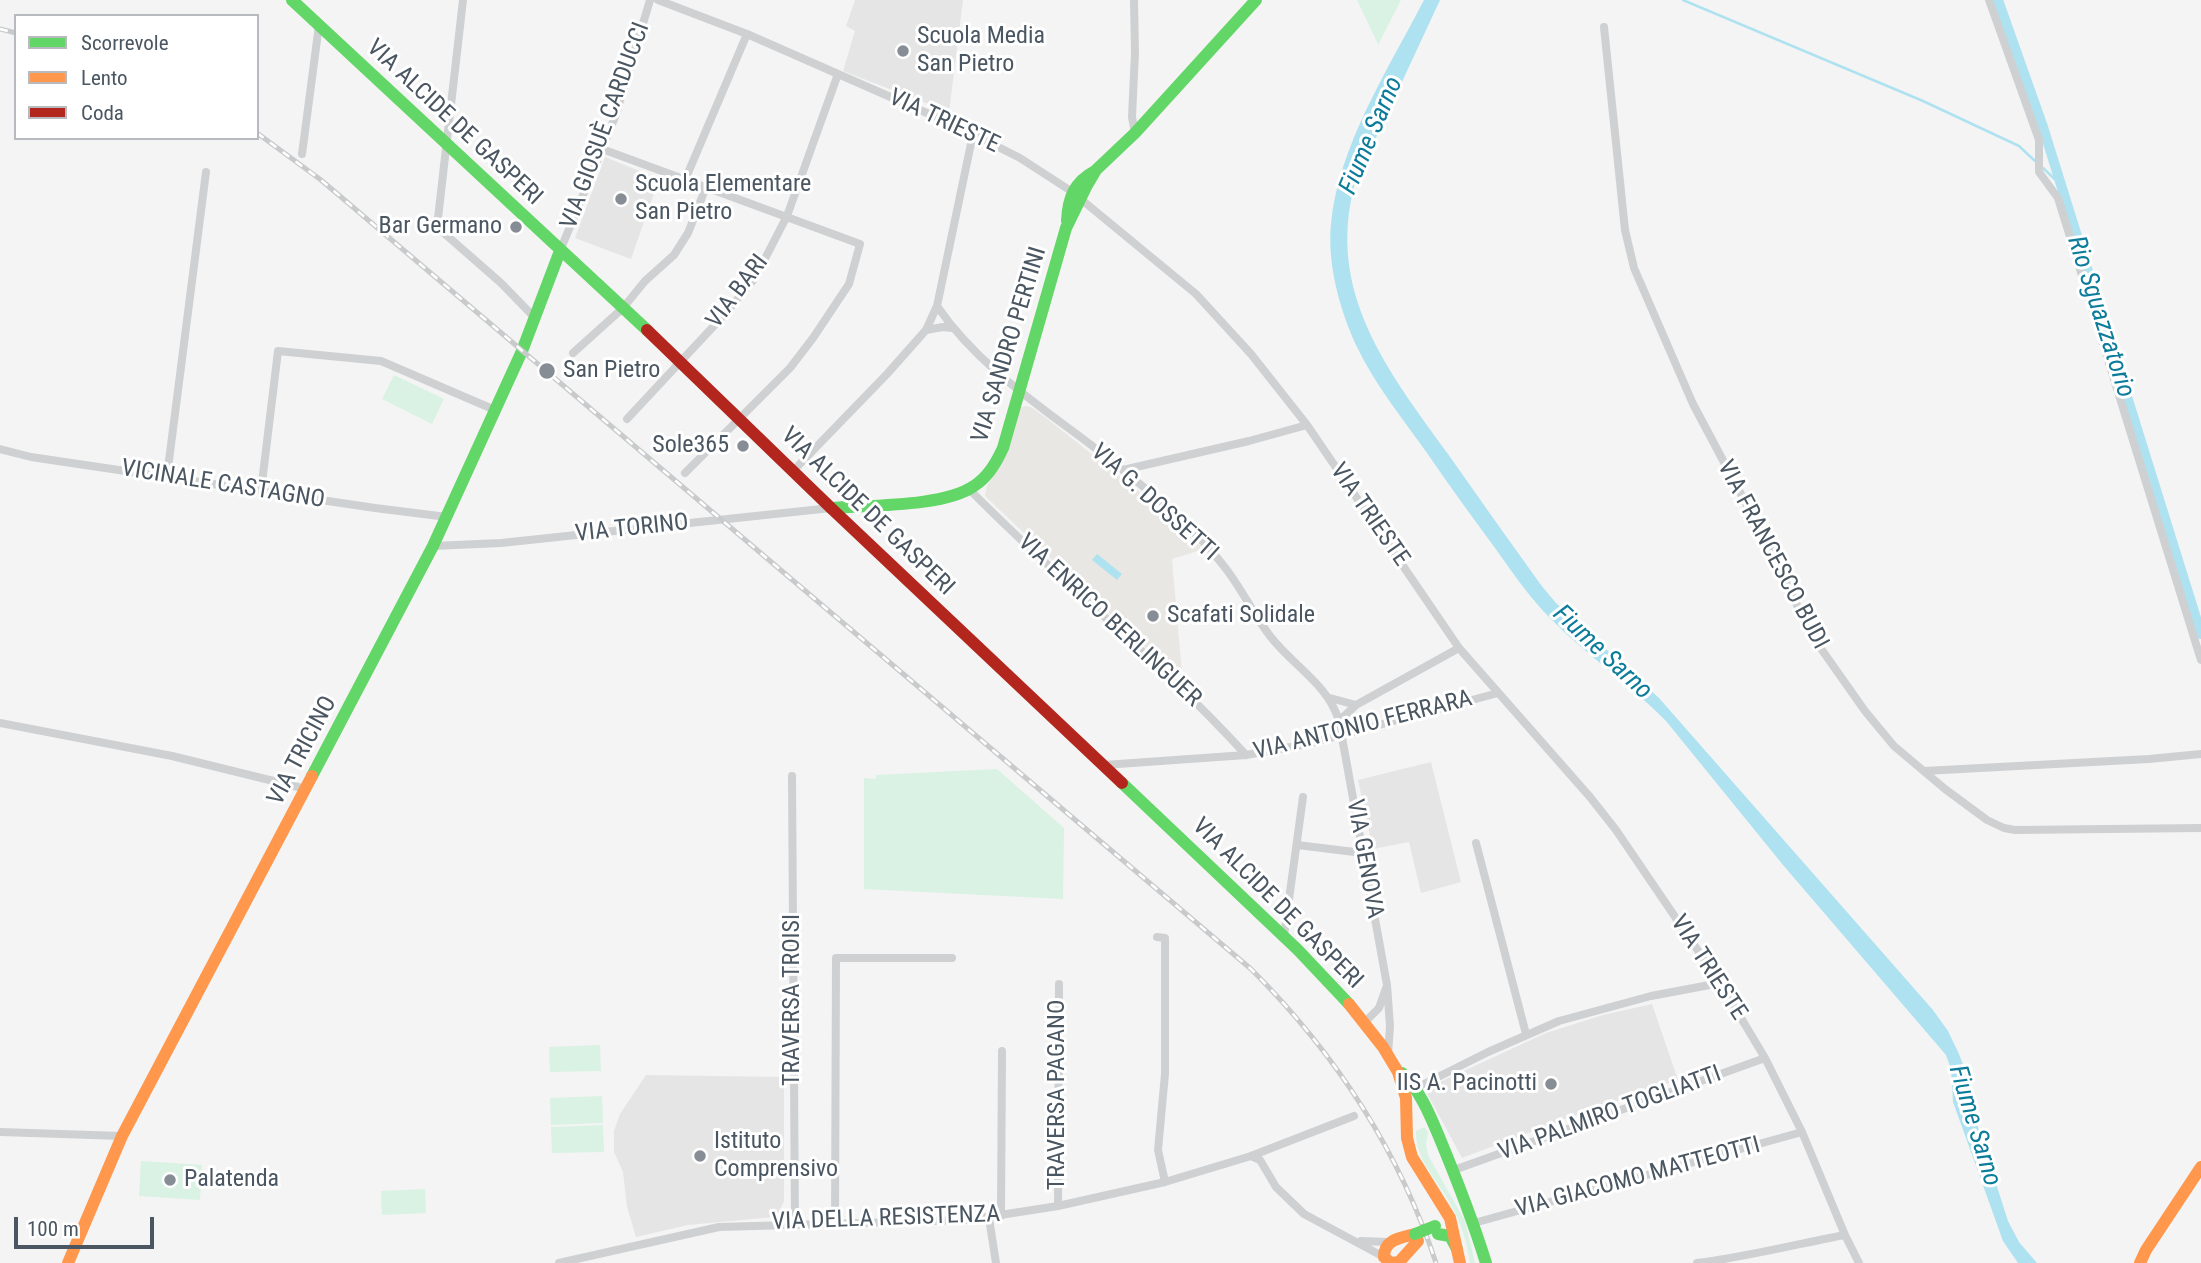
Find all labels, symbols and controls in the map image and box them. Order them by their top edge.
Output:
legend [14,14,259,140]
street label: VIA GIOSUÈ CARDUCCI [555,19,657,233]
place label: Scuola Media San Pietro [917,23,1045,79]
text: Scorrevole [81,31,168,55]
street label: VIA ALCIDE DE GASPERI [360,34,548,212]
marker: Scuola Media San Pietro [895,43,911,59]
text: Lento [81,66,128,90]
water label: Fiume Sarno [1333,73,1411,199]
street label: VIA TRIESTE [884,84,1004,160]
text: Coda [81,101,124,125]
place label: Scuola Elementare San Pietro [635,171,811,227]
marker: Scuola Elementare San Pietro [613,191,629,207]
place label: Bar Germano [379,213,502,241]
marker: Bar Germano [508,219,524,235]
water label: Rio Sguazzatorio [2059,232,2141,402]
street label: VIA SANDRO PERTINI [967,244,1053,446]
street label: VIA BARI [701,250,775,334]
place label: San Pietro [563,357,660,385]
marker: San Pietro [537,361,557,381]
street label: VIA ALCIDE DE GASPERI [774,422,960,602]
place label: Sole365 [652,432,729,460]
marker: Sole365 [735,438,751,454]
street label: VIA G. DOSSETTI [1084,438,1224,568]
street label: VICINALE CASTAGNO [119,455,327,515]
street label: VIA FRANCESCO BUDI [1710,456,1834,654]
street label: VIA TRIESTE [1323,458,1415,572]
street label: VIA TORINO [574,509,690,549]
street label: VIA ENRICO BERLINGUER [1011,528,1207,714]
water label: Fiume Sarno [1546,599,1658,707]
place label: Scafati Solidale [1167,602,1315,630]
marker: Scafati Solidale [1145,608,1161,624]
street label: VIA ANTONIO FERRARA [1251,685,1475,767]
street label: VIA TRICINO [262,692,344,810]
street label: VIA GENOVA [1339,797,1389,921]
street label: VIA ALCIDE DE GASPERI [1186,813,1368,995]
street label: VIA TRIESTE [1664,910,1752,1026]
street label: TRAVERSA TROISI [779,914,807,1086]
street label: TRAVERSA PAGANO [1044,1000,1072,1190]
street label: VIA PALMIRO TOGLIATTI [1495,1060,1725,1168]
water label: Fiume Sarno [1941,1062,2007,1190]
place label: IIS A. Pacinotti [1397,1070,1537,1098]
marker: IIS A. Pacinotti [1543,1076,1559,1092]
place label: Istituto Comprensivo [714,1128,838,1184]
street label: VIA GIACOMO MATTEOTTI [1512,1131,1764,1225]
marker: Istituto Comprensivo [692,1148,708,1164]
place label: Palatenda [184,1166,279,1194]
marker: Palatenda [162,1172,178,1188]
street label: VIA DELLA RESISTENZA [771,1201,1001,1237]
scale bar [18,1204,158,1248]
text: 100 m [27,1217,79,1241]

